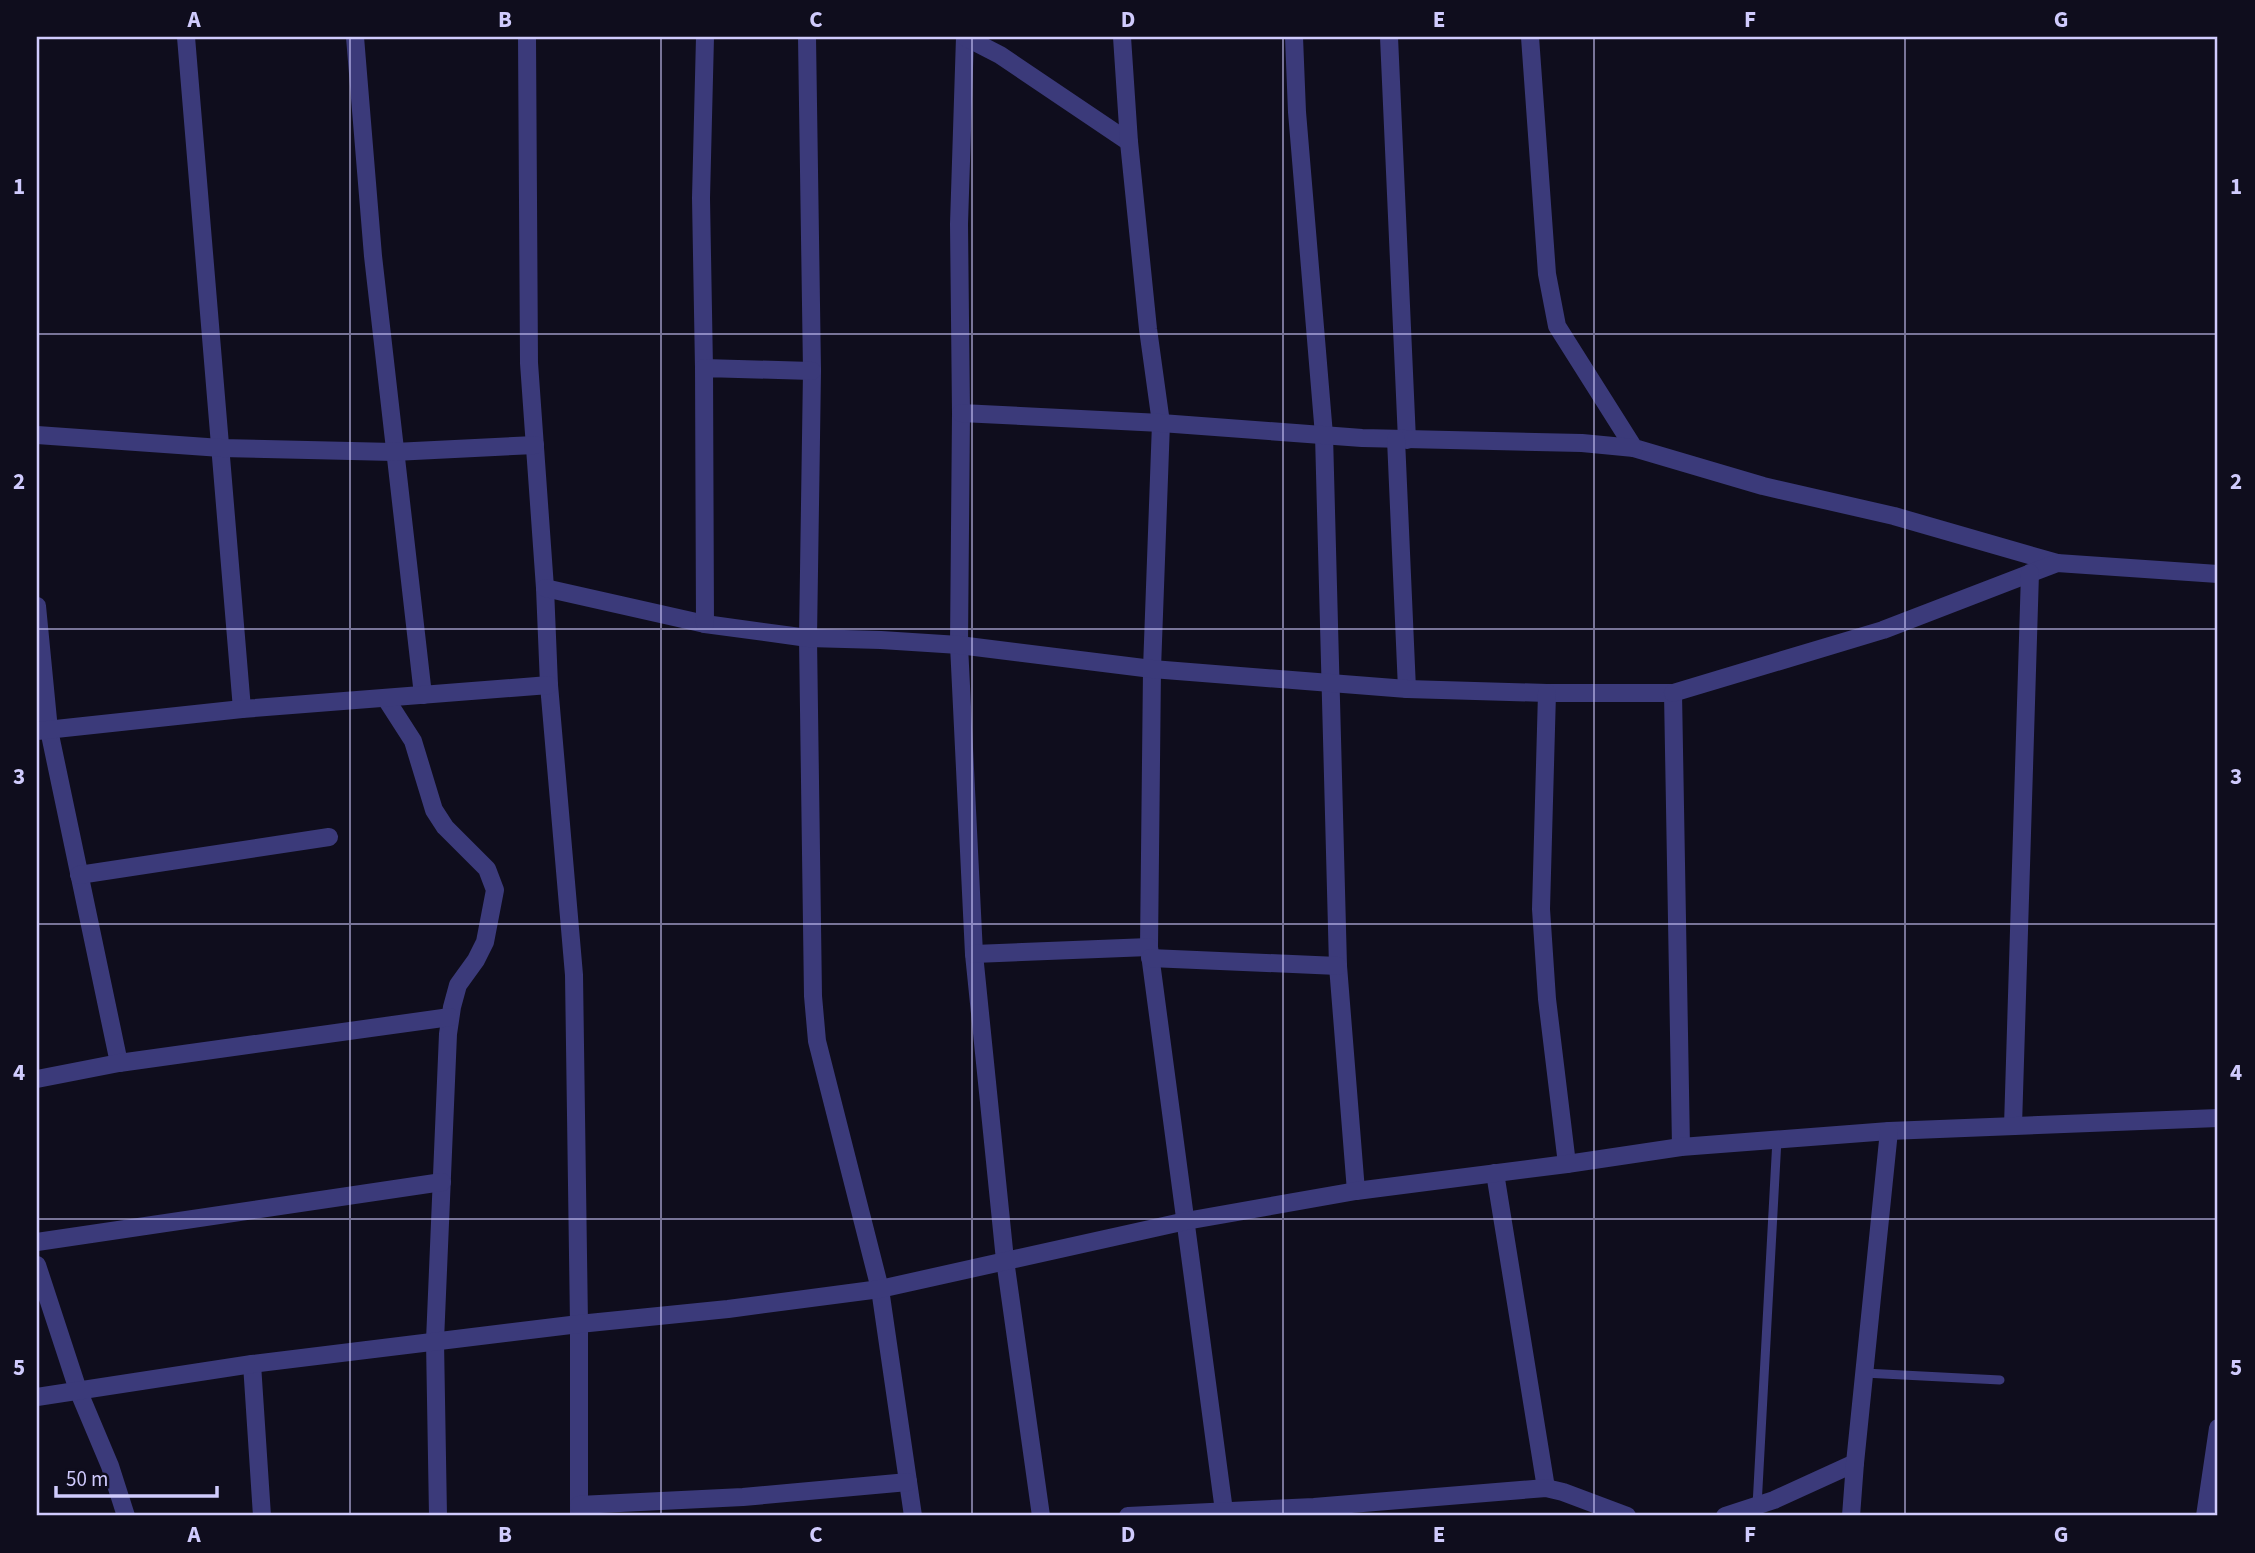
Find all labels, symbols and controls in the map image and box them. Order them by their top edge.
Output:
text: A [186,3,201,36]
text: B [498,3,512,36]
text: C [809,3,823,36]
text: D [1121,3,1135,36]
text: E [1433,3,1445,36]
text: F [1744,3,1756,36]
text: G [2054,3,2068,36]
text: 1 [13,170,25,203]
text: 1 [2230,170,2242,203]
text: 2 [13,465,25,498]
text: 2 [2230,465,2242,498]
text: 3 [13,760,25,793]
text: 3 [2230,760,2242,793]
text: 4 [13,1056,25,1089]
text: 4 [2230,1056,2242,1089]
text: 5 [13,1351,25,1384]
text: 5 [2230,1351,2242,1384]
scale bar [56,1455,217,1499]
text: 50 m [66,1464,108,1494]
text: A [186,1518,201,1551]
text: B [498,1518,512,1551]
text: C [809,1518,823,1551]
text: D [1121,1518,1135,1551]
text: E [1433,1518,1445,1551]
text: F [1744,1518,1756,1551]
text: G [2054,1518,2068,1551]

